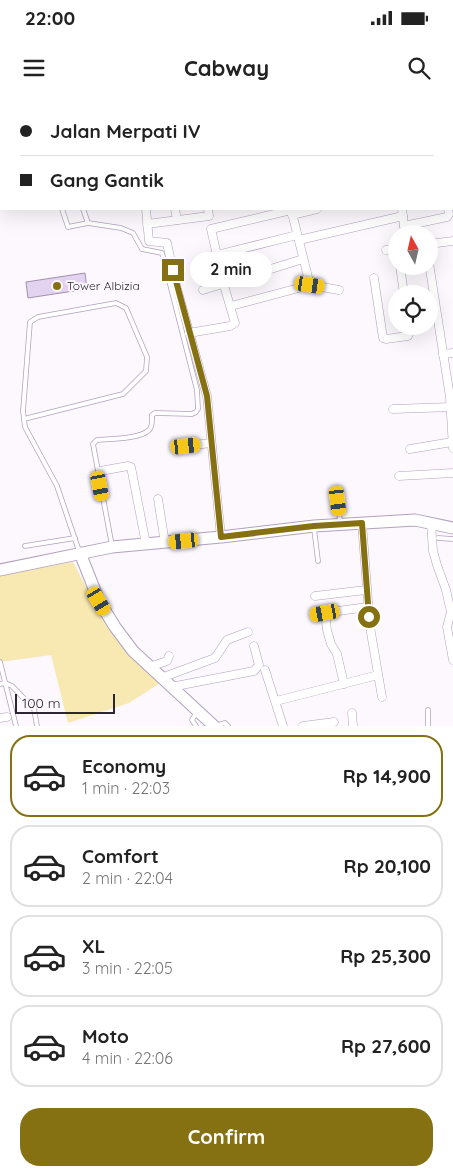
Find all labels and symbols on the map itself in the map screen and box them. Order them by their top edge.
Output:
north arrow [388,225,438,275]
callout: 2 min [190,252,273,288]
route end [162,259,184,281]
car [294,275,325,295]
place label: Tower Albizia [67,278,140,293]
marker: Tower Albizia [51,280,63,292]
car [170,437,201,455]
car [89,470,110,502]
car [328,485,347,517]
car [168,532,199,550]
car [84,584,113,618]
car [308,603,341,623]
route start [358,606,380,628]
scale bar [15,691,115,714]

